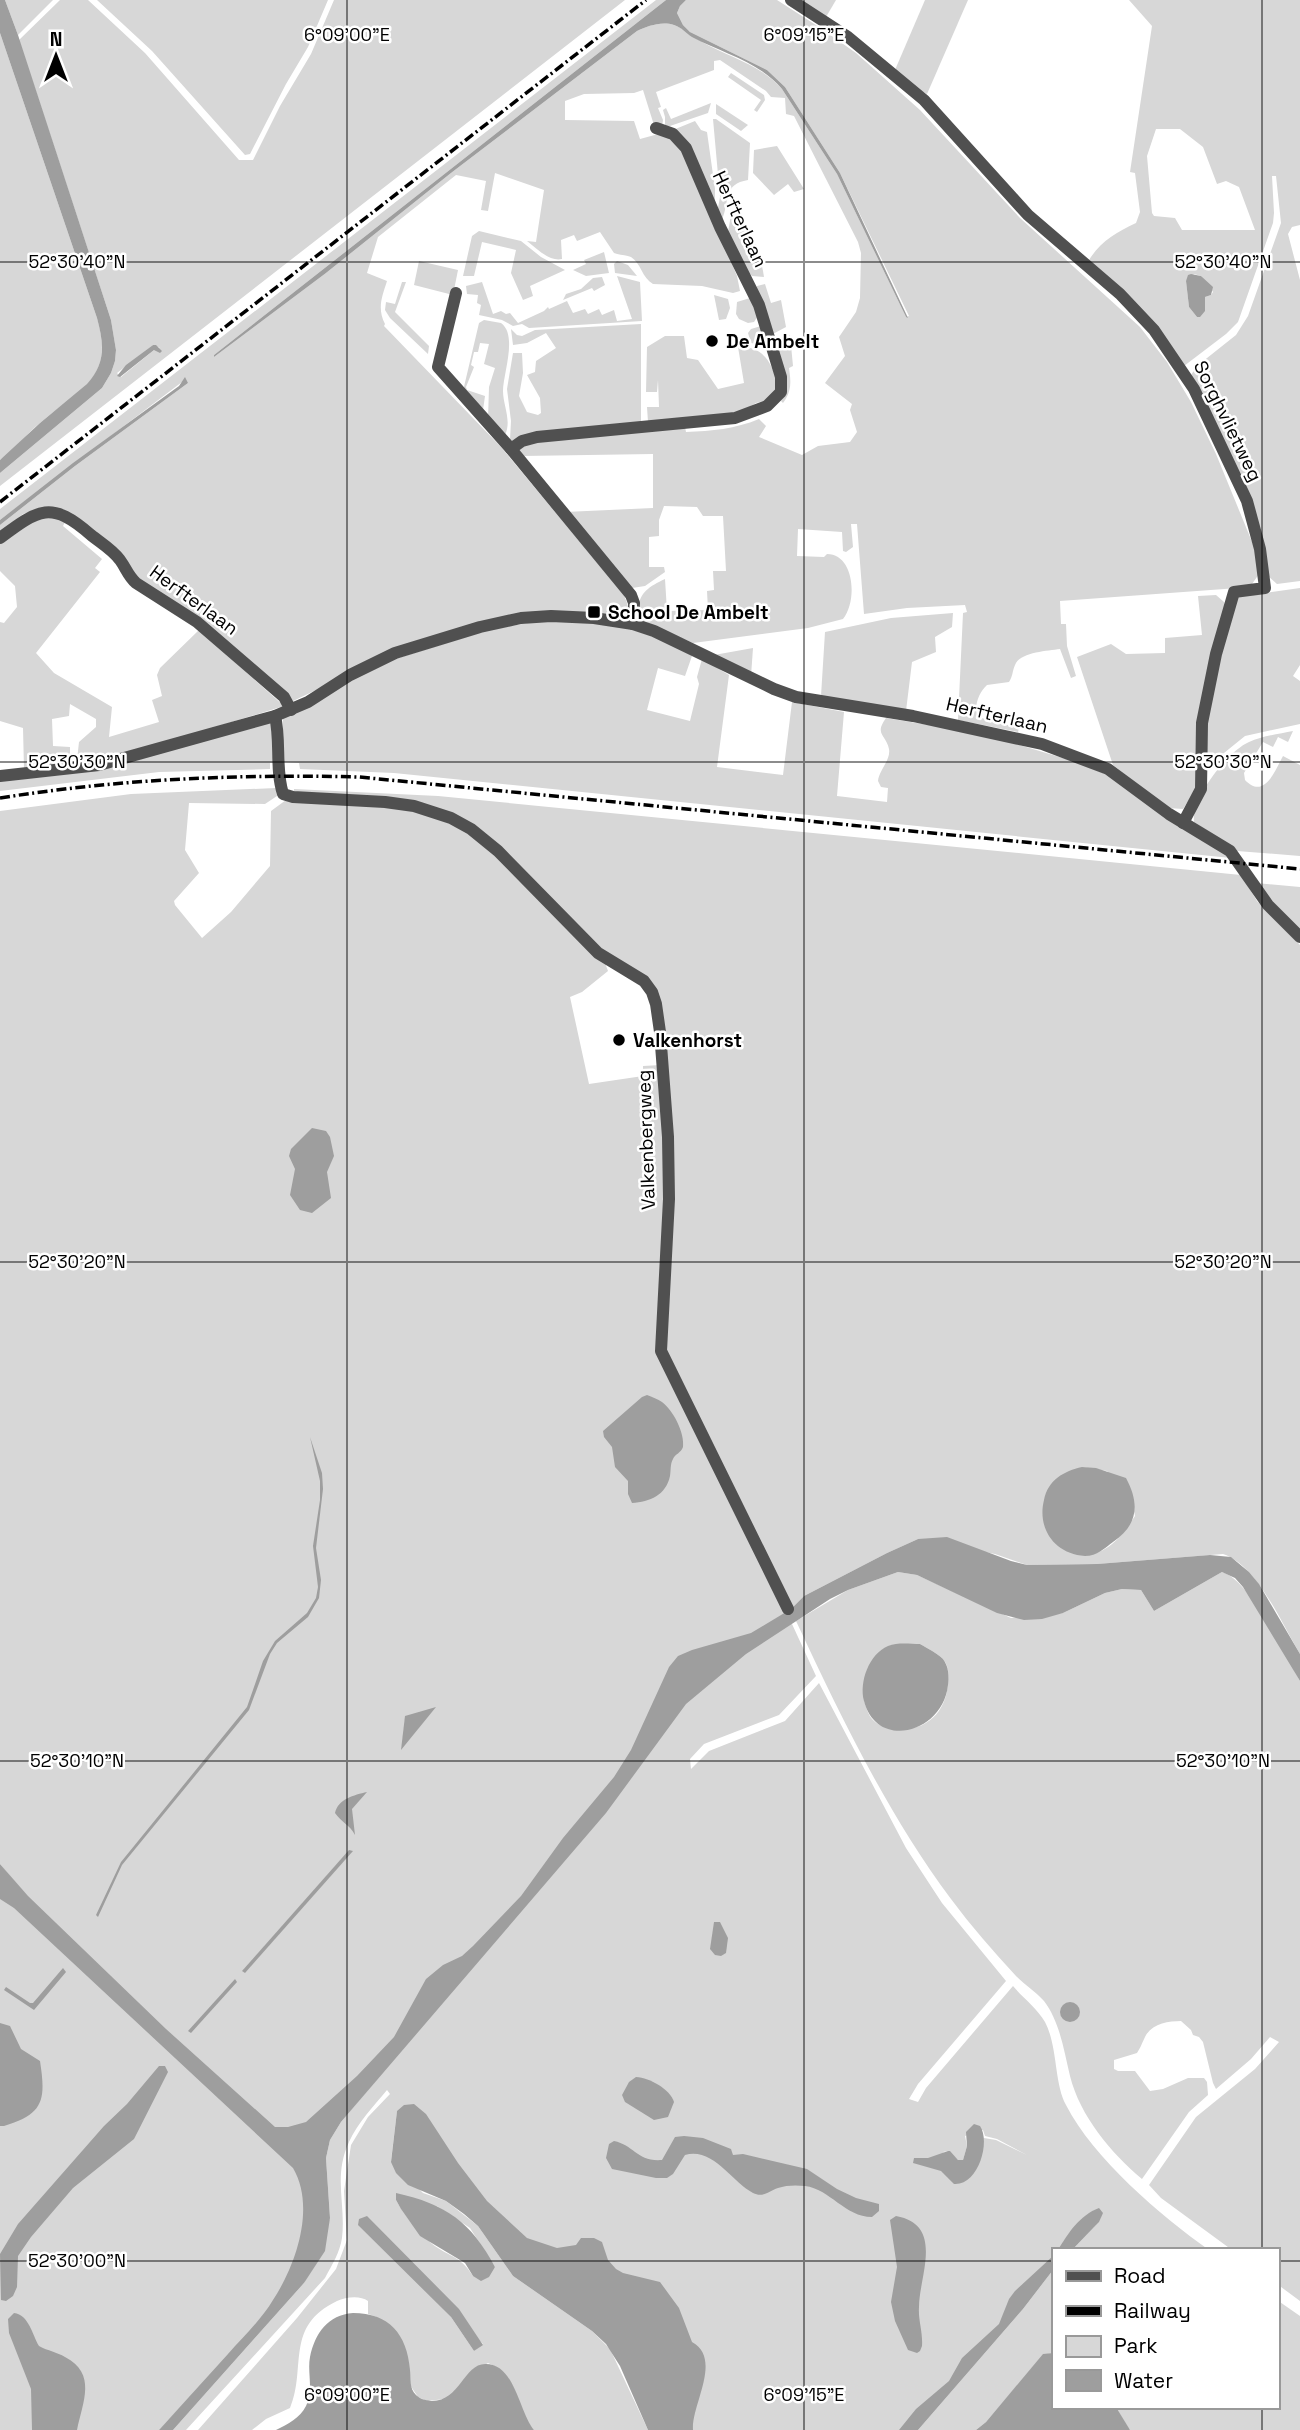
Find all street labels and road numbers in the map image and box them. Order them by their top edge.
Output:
street label: Herfterlaan [707,167,773,271]
street label: Sorghvlietweg [1188,356,1268,486]
street label: Herfterlaan [145,559,243,641]
street label: Herfterlaan [944,691,1050,739]
street label: Valkenbergweg [631,1069,661,1211]

